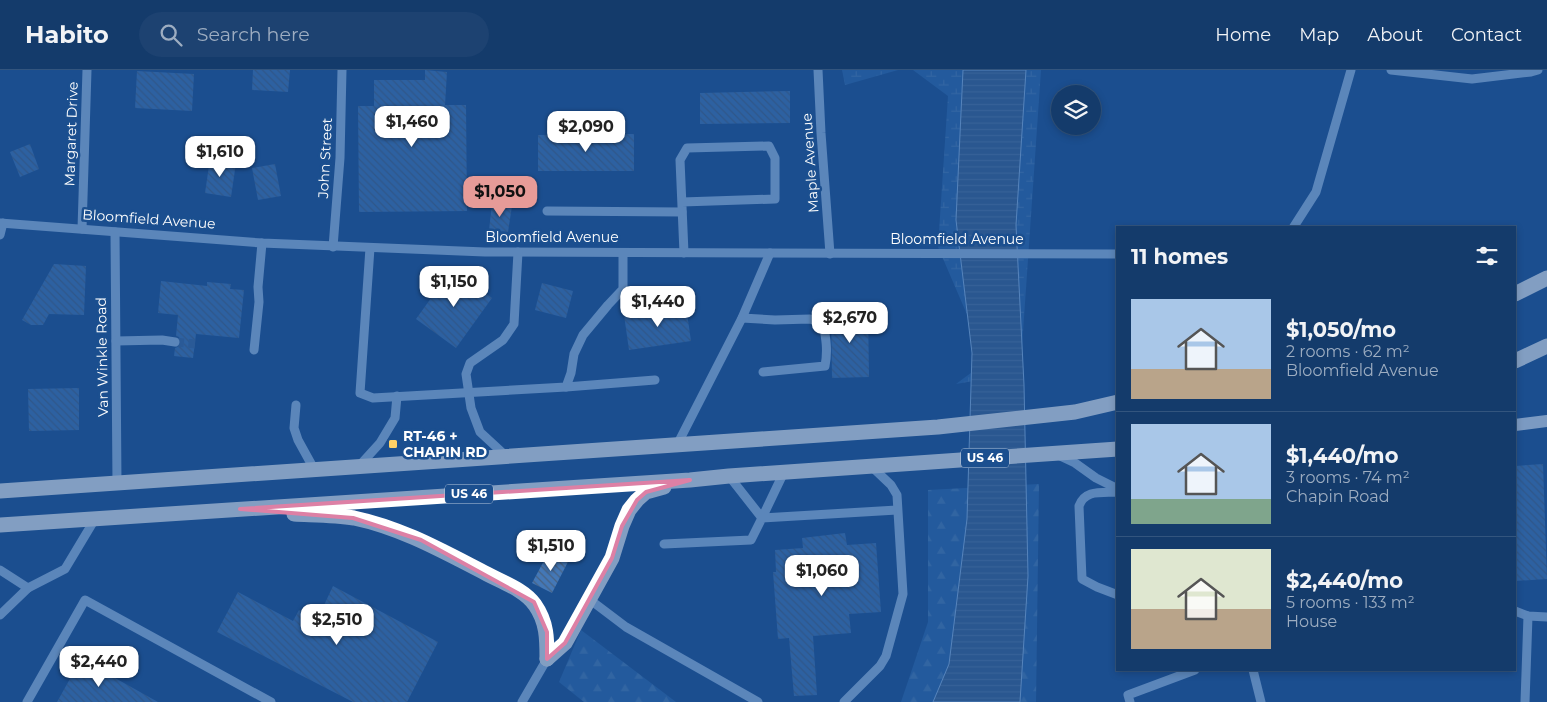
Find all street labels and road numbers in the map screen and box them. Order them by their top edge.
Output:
street label: Margaret Drive [60,81,82,187]
street label: Maple Avenue [798,113,822,213]
street label: John Street [314,117,336,200]
street label: Bloomfield Avenue [82,205,216,233]
street label: Bloomfield Avenue [485,228,619,246]
street label: Bloomfield Avenue [890,230,1024,248]
street label: Van Winkle Road [92,297,112,417]
road number: US 46 [961,448,1009,468]
road number: US 46 [445,484,493,504]

